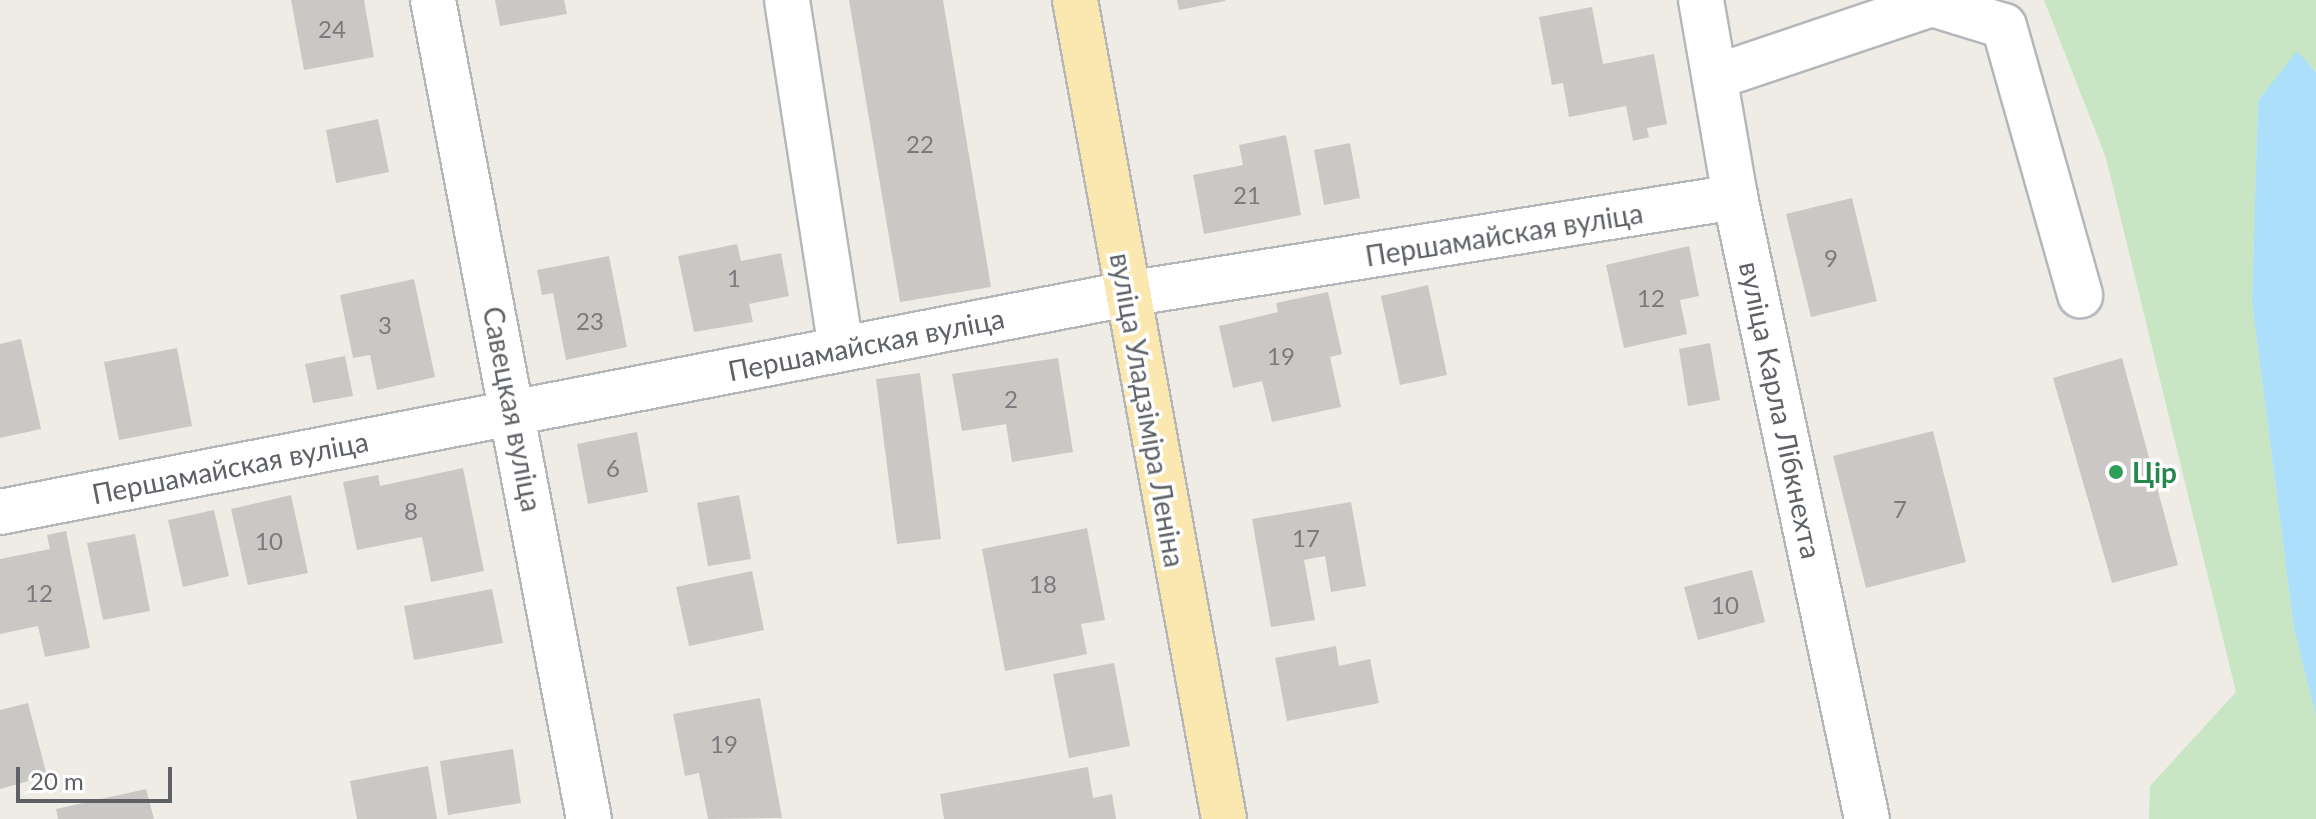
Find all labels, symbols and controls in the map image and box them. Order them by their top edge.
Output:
house number: 24 [318,15,346,43]
house number: 22 [906,130,934,158]
house number: 21 [1233,181,1261,209]
street label: Першамайская вуліца [1363,195,1645,273]
house number: 9 [1824,244,1838,272]
street label: вуліца Уладзіміра Леніна [1104,250,1192,570]
street label: вуліца Карла Лібкнехта [1733,258,1829,562]
house number: 1 [727,264,741,292]
house number: 12 [1637,284,1665,312]
street label: Першамайская вуліца [725,301,1007,387]
street label: Савецкая вуліца [477,304,549,514]
house number: 23 [576,307,604,335]
house number: 3 [378,311,392,339]
house number: 19 [1267,342,1295,370]
house number: 2 [1004,385,1018,413]
street label: Першамайская вуліца [89,424,371,510]
house number: 6 [606,454,620,482]
place label: Цір [2132,455,2177,489]
marker: Цір [2107,463,2125,481]
house number: 7 [1893,495,1907,523]
house number: 8 [404,497,418,525]
house number: 17 [1292,524,1320,552]
house number: 10 [255,527,283,555]
house number: 18 [1029,570,1057,598]
house number: 12 [25,579,53,607]
house number: 10 [1711,591,1739,619]
house number: 19 [710,730,738,758]
scale bar [20,751,176,801]
text: 20 m [30,766,84,795]

